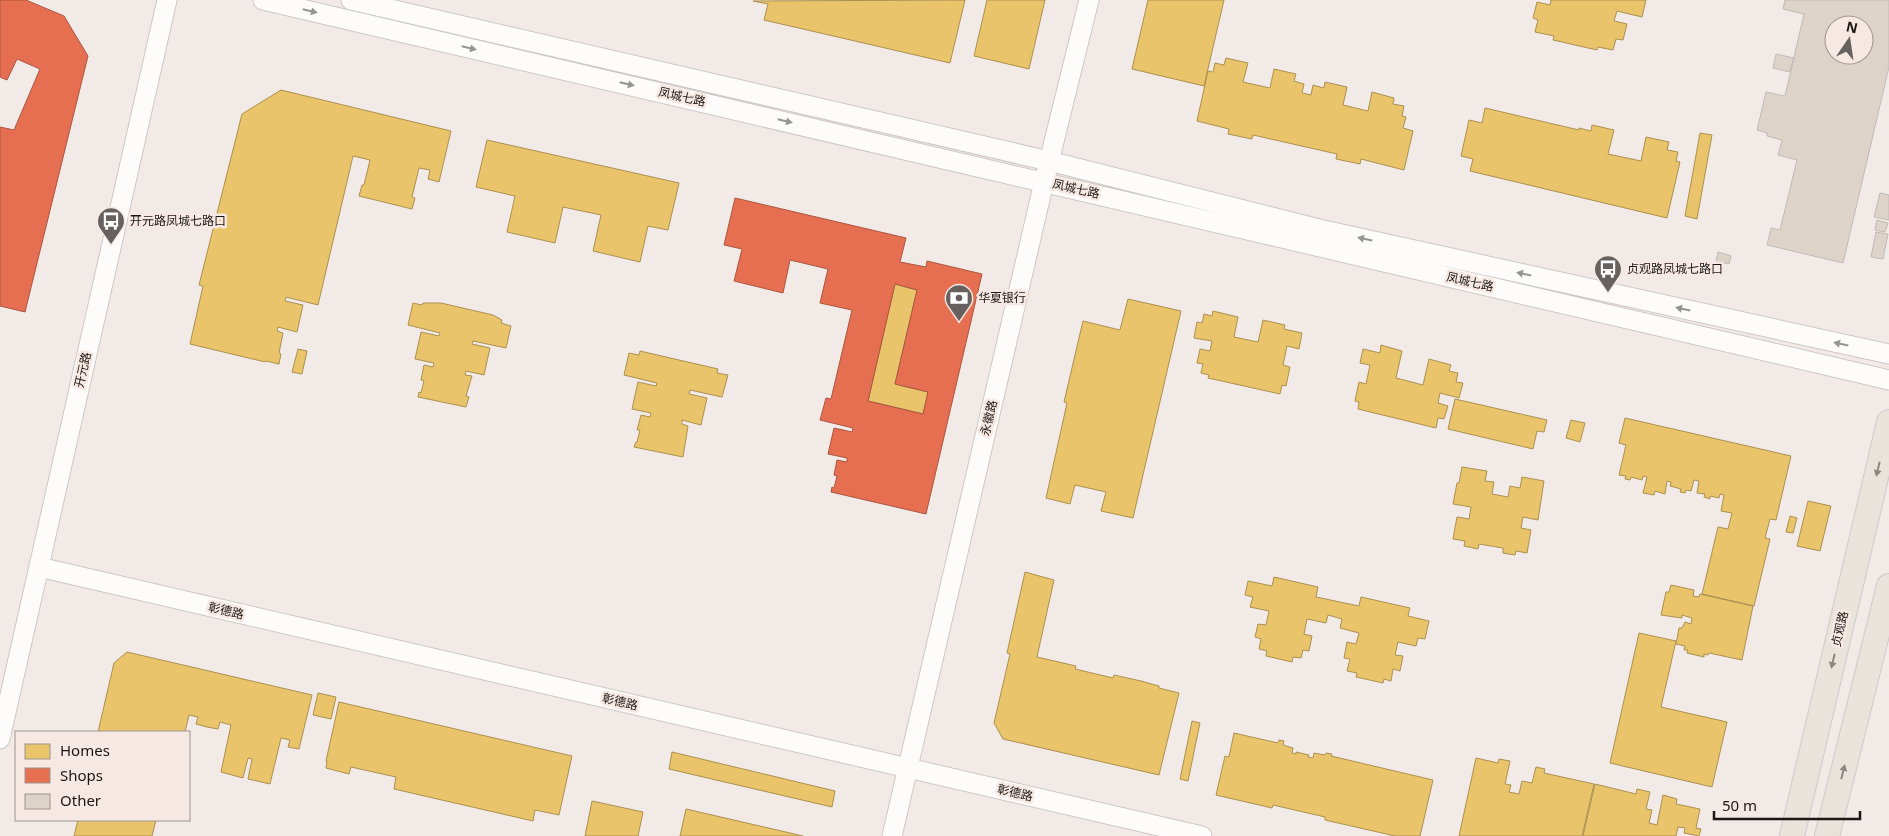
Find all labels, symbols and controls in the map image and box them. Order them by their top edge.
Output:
one-way arrow [303,7,318,15]
north arrow [1824,15,1874,65]
text: N [1844,16,1860,37]
one-way arrow [461,44,476,52]
one-way arrow [619,81,635,89]
street label: 凤城七路 [657,83,707,110]
one-way arrow [778,117,793,125]
street label: 凤城七路 [1051,175,1101,202]
bus stop icon: 开元路凤城七路口 [96,206,126,245]
place label: 开元路凤城七路口 [130,212,226,229]
one-way arrow [1358,235,1373,243]
bus stop icon: 贞观路凤城七路口 [1593,254,1623,293]
place label: 贞观路凤城七路口 [1627,260,1723,277]
street label: 凤城七路 [1445,268,1495,295]
one-way arrow [1516,270,1531,278]
bank icon: 华夏银行 [944,283,974,322]
place label: 华夏银行 [978,289,1026,306]
one-way arrow [1675,305,1690,313]
one-way arrow [1834,340,1849,348]
street label: 开元路 [70,350,95,389]
street label: 永徽路 [976,398,1001,437]
one-way arrow [1874,462,1882,477]
street label: 彰德路 [207,598,246,623]
street label: 贞观路 [1827,609,1852,648]
one-way arrow [1829,654,1837,669]
street label: 彰德路 [601,689,640,714]
legend [15,731,190,821]
text: Homes [60,740,110,760]
one-way arrow [1839,764,1847,779]
text: Shops [60,765,103,785]
street label: 彰德路 [996,780,1035,805]
scale bar [1714,788,1860,820]
text: Other [60,790,101,810]
text: 50 m [1722,795,1757,815]

